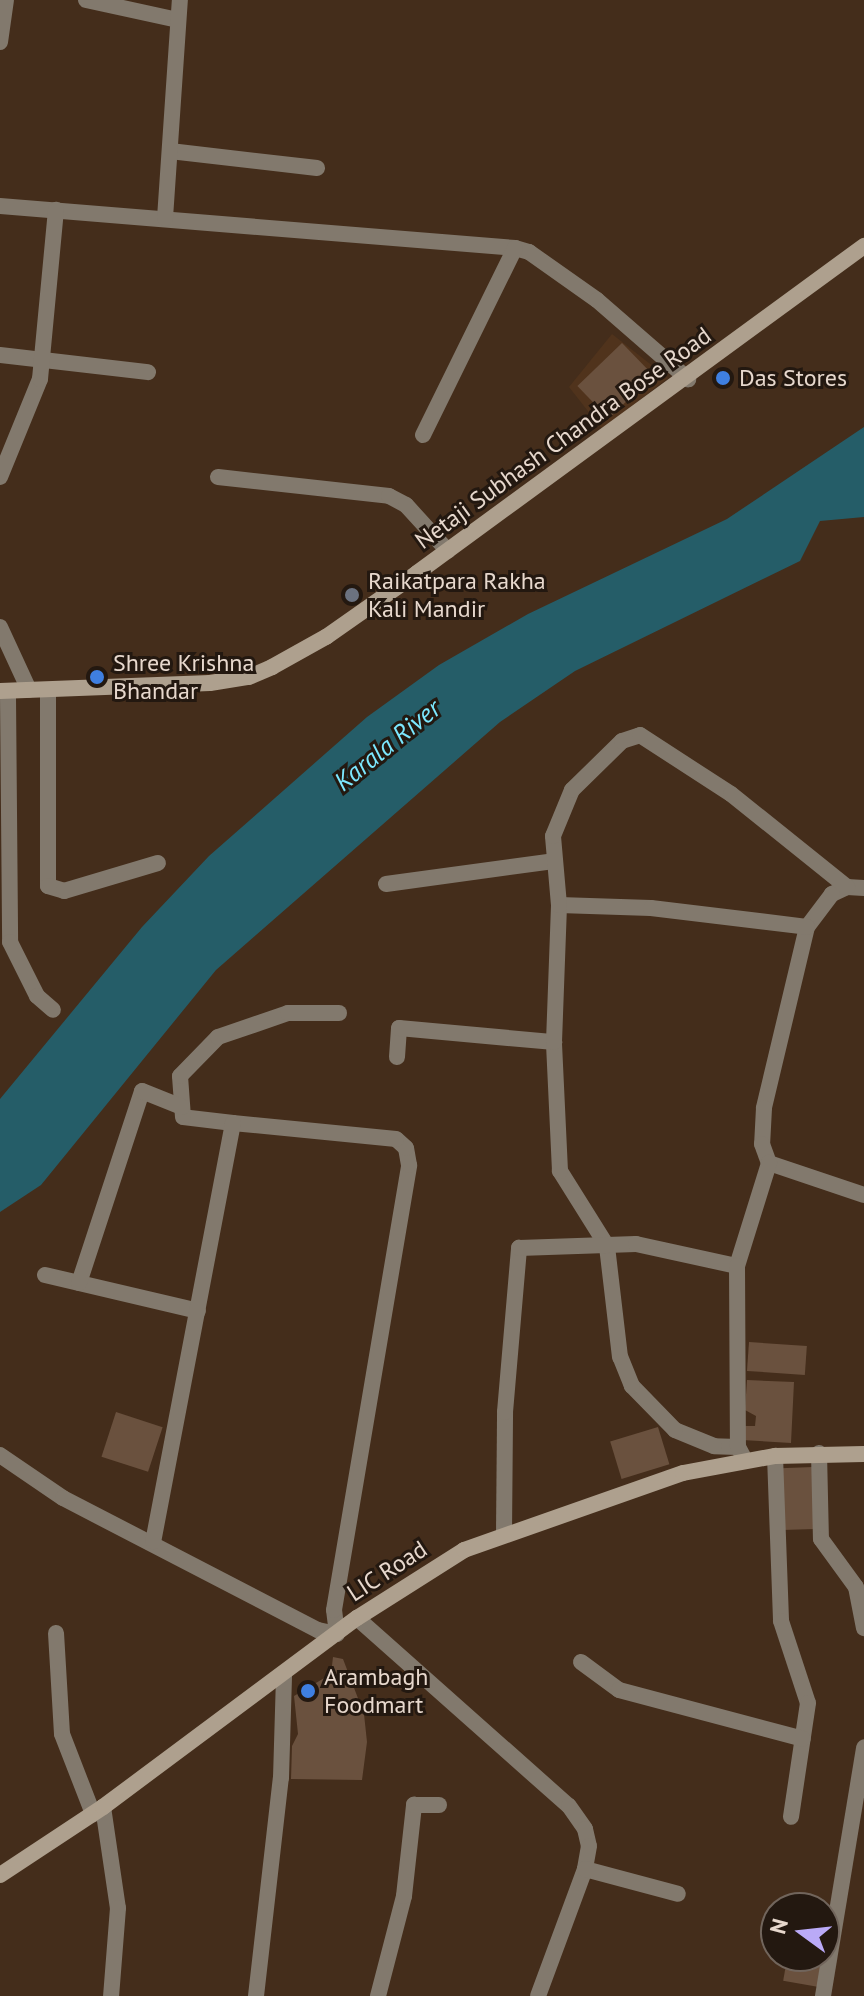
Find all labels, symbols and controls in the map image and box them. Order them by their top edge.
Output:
street label: Netaji Subhash Chandra Bose Road [409,321,717,555]
place label: Das Stores [739,364,847,392]
marker: Das Stores [714,369,732,387]
place label: Raikatpara Rakha Kali Mandir [368,567,546,623]
marker: Raikatpara Rakha Kali Mandir [343,586,361,604]
place label: Shree Krishna Bhandar [113,649,254,705]
marker: Shree Krishna Bhandar [88,668,106,686]
water label: Karala River [328,693,446,797]
street label: LIC Road [341,1534,433,1608]
place label: Arambagh Foodmart [324,1663,428,1719]
marker: Arambagh Foodmart [299,1682,317,1700]
north arrow [760,1892,840,1972]
text: N [763,1916,794,1937]

